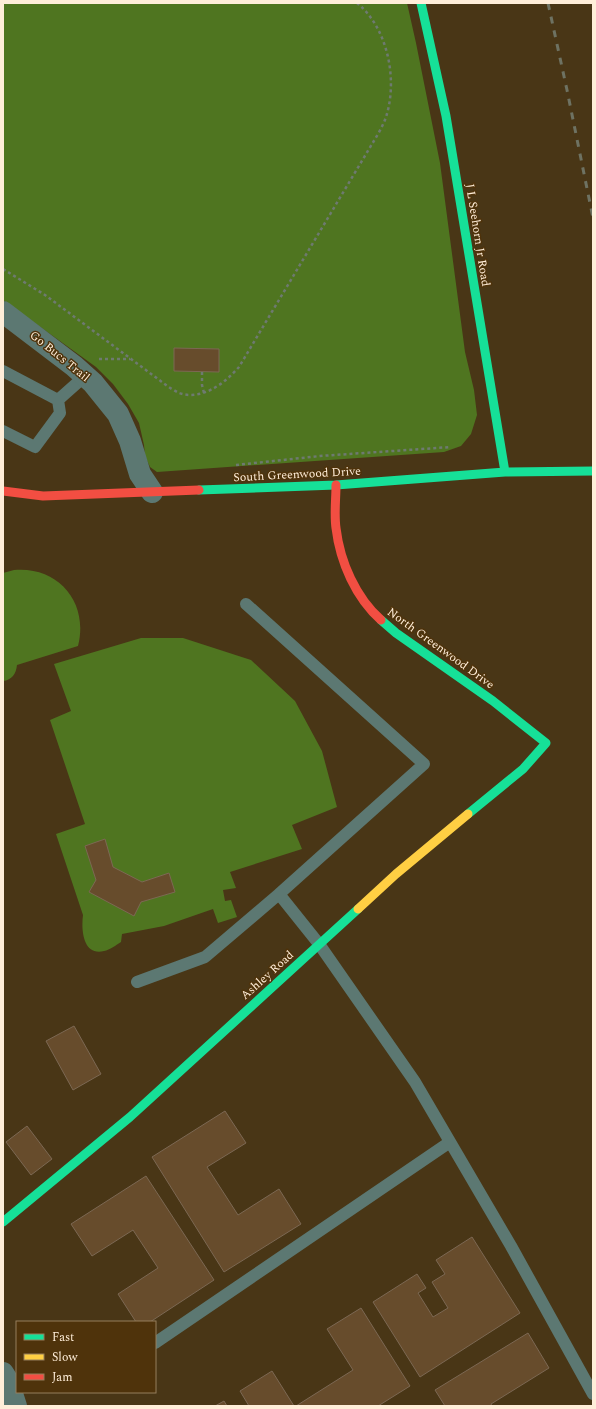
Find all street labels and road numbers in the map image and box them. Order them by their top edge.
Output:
street label: J L Seehorn Jr Road [460,182,495,288]
street label: Go Bucs Trail [25,326,94,387]
street label: South Greenwood Drive [233,462,361,487]
street label: North Greenwood Drive [383,603,499,694]
street label: Ashley Road [236,946,298,1005]

